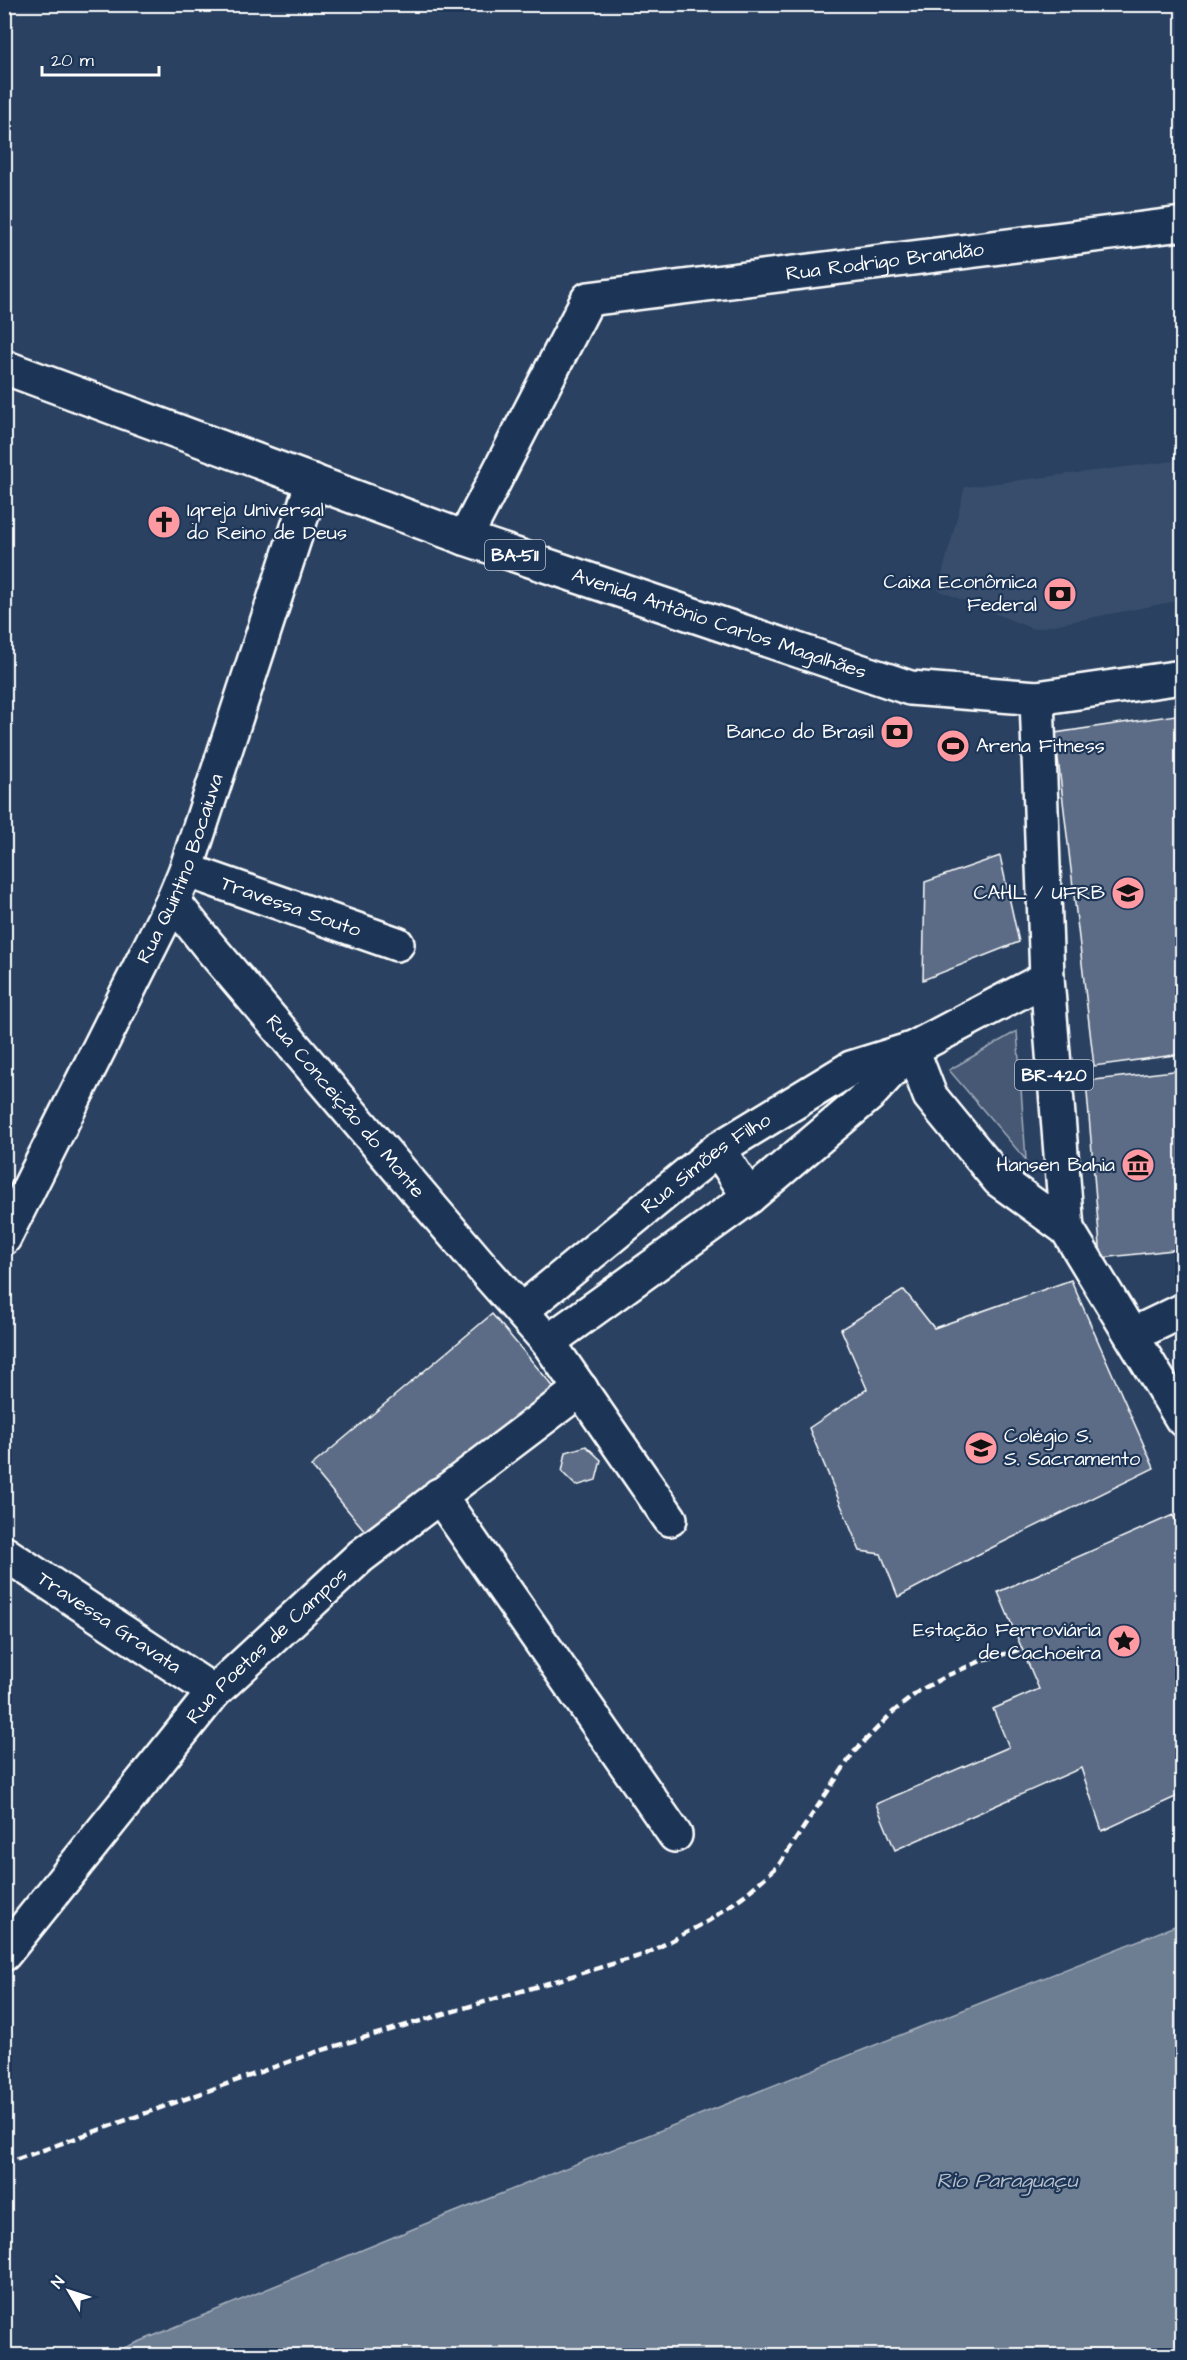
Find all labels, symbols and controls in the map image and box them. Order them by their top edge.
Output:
scale bar [42,39,159,77]
text: 20 m [51,48,94,73]
street label: Rua Rodrigo Brandão [784,235,985,288]
place label: Igreja Universal do Reino de Deus [187,496,347,547]
church icon: Igreja Universal do Reino de Deus [146,504,182,540]
road number: BA-511 [485,540,545,570]
street label: Avenida Antônio Carlos Magalhães [568,561,870,686]
place label: Caixa Econômica Federal [884,568,1037,619]
bank icon: Caixa Econômica Federal [1042,576,1078,612]
bank icon: Banco do Brasil [879,714,915,750]
place label: Banco do Brasil [727,718,874,746]
sports icon: Arena Fitness [935,728,971,764]
place label: Arena Fitness [976,732,1105,760]
street label: Rua Quintino Bocaiuva [130,770,231,968]
street label: Travessa Souto [217,869,365,944]
school or university icon: CAHL / UFRB [1110,875,1146,911]
place label: CAHL / UFRB [973,879,1105,907]
street label: Rua Conceição do Monte [259,1009,431,1204]
road number: BR-420 [1015,1060,1093,1090]
street label: Rua Simões Filho [635,1106,776,1221]
museum icon: Hansen Bahia [1120,1147,1156,1183]
place label: Hansen Bahia [996,1151,1115,1179]
place label: Colégio S. S. Sacramento [1004,1422,1140,1473]
school or university icon: Colégio S. S. Sacramento [963,1430,999,1466]
street label: Rua Poetas de Campos [180,1561,354,1730]
street label: Travessa Gravata [32,1565,186,1680]
place label: Estação Ferroviária de Cachoeira [913,1616,1101,1667]
place icon: Estação Ferroviária de Cachoeira [1106,1623,1142,1659]
water label: Rio Paraguaçu [937,2166,1079,2196]
north arrow [39,2261,99,2321]
text: N [46,2271,70,2293]

